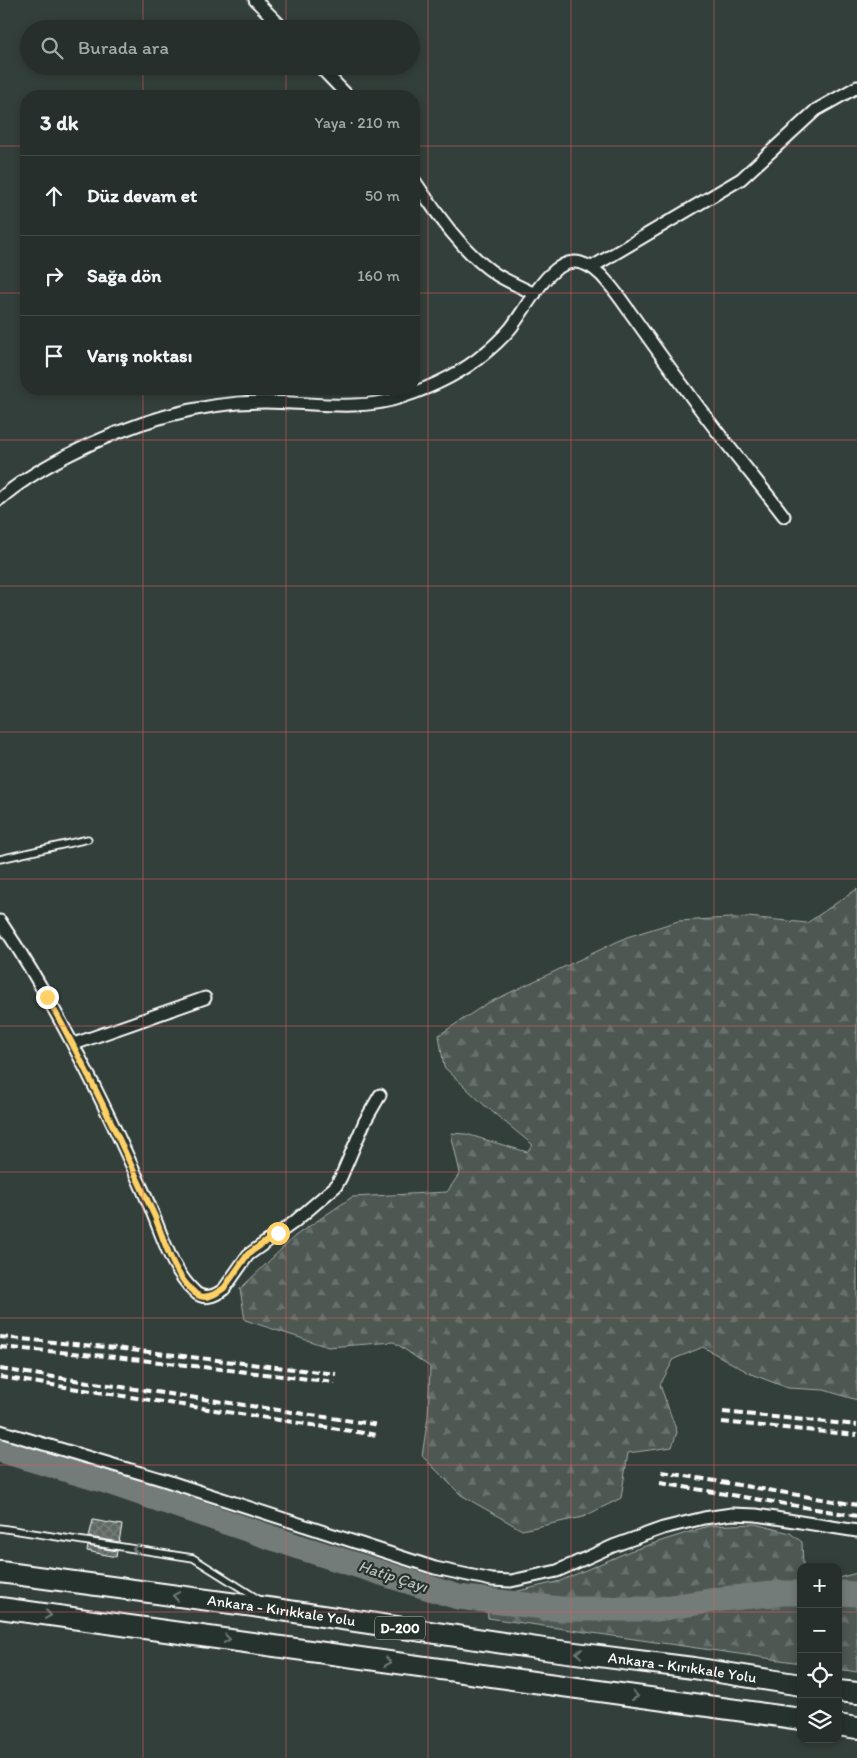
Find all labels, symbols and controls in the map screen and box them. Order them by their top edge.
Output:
search box [20,20,420,75]
icon: search [38,34,66,62]
text: Burada ara [78,36,169,59]
text: 3 dk [40,110,78,135]
text: Yaya · 210 m [315,113,400,132]
icon: ahead [40,182,68,210]
text: Düz devam et [87,184,197,207]
text: 50 m [365,186,400,205]
icon: right [40,262,68,290]
text: Sağa dön [87,264,161,287]
text: 160 m [357,266,400,285]
icon: arrive [40,342,68,370]
text: Varış noktası [87,344,192,367]
route end [36,986,59,1009]
route start [267,1222,290,1245]
one-way arrow [132,1545,140,1555]
water label: Hatip Çayı [356,1556,431,1596]
map controls [797,1563,842,1743]
button: + [797,1563,842,1608]
one-way arrow [171,1591,179,1602]
street label: Ankara - Kırıkkale Yolu [206,1591,357,1630]
button: − [797,1608,842,1653]
one-way arrow [45,1609,53,1620]
road number: D-200 [375,1616,425,1640]
one-way arrow [223,1633,231,1644]
one-way arrow [575,1648,583,1659]
street label: Ankara - Kırıkkale Yolu [607,1648,758,1687]
button: locate [797,1653,842,1698]
one-way arrow [384,1656,392,1667]
one-way arrow [632,1690,640,1701]
button: layers [797,1698,842,1743]

